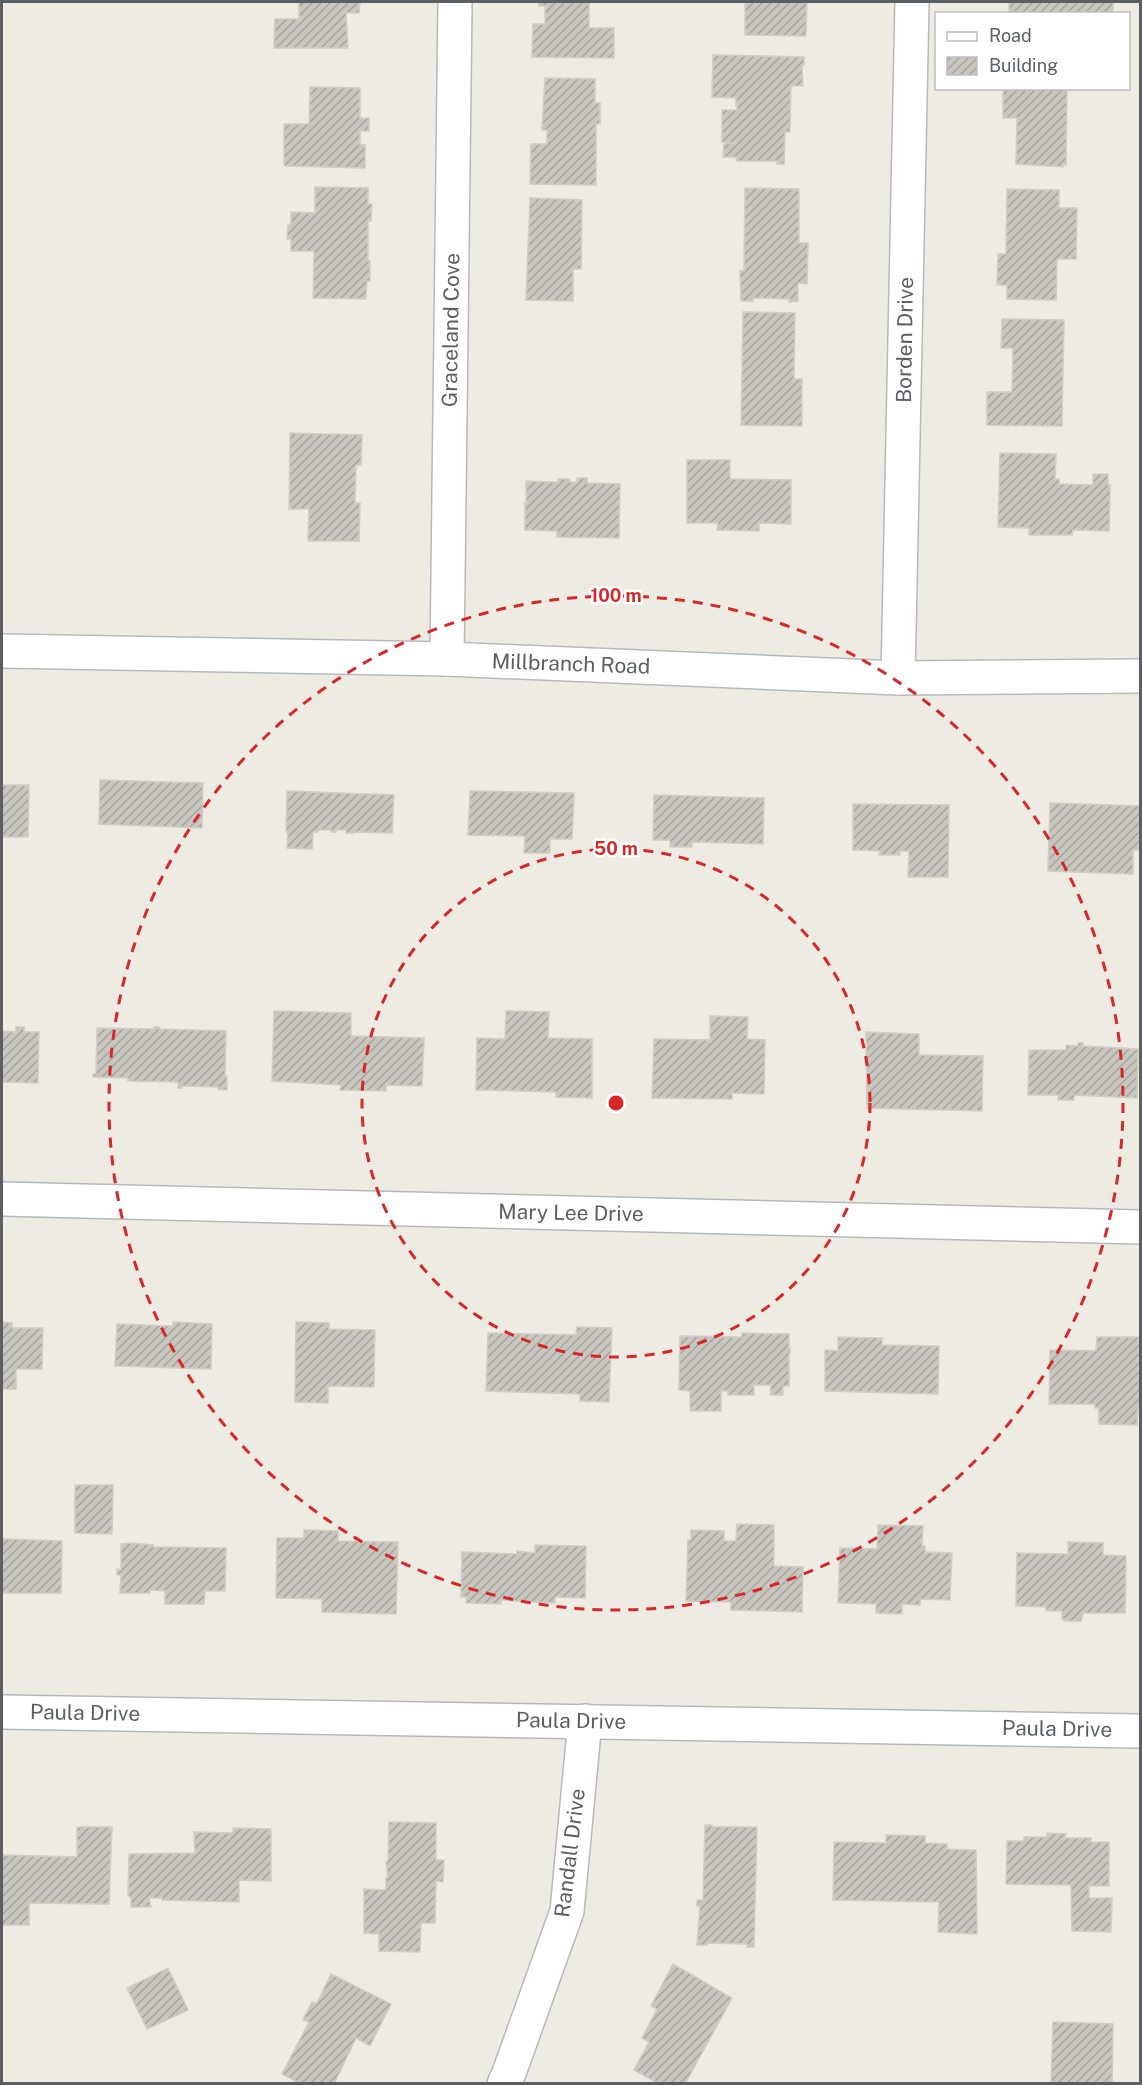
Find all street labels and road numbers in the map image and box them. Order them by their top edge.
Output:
street label: Graceland Cove [437,253,464,407]
street label: Borden Drive [891,277,918,403]
street label: Millbranch Road [491,648,651,679]
street label: Mary Lee Drive [498,1199,644,1226]
street label: Paula Drive [30,1699,140,1726]
street label: Paula Drive [516,1707,626,1734]
street label: Paula Drive [1002,1715,1112,1742]
street label: Randall Drive [549,1787,590,1919]

